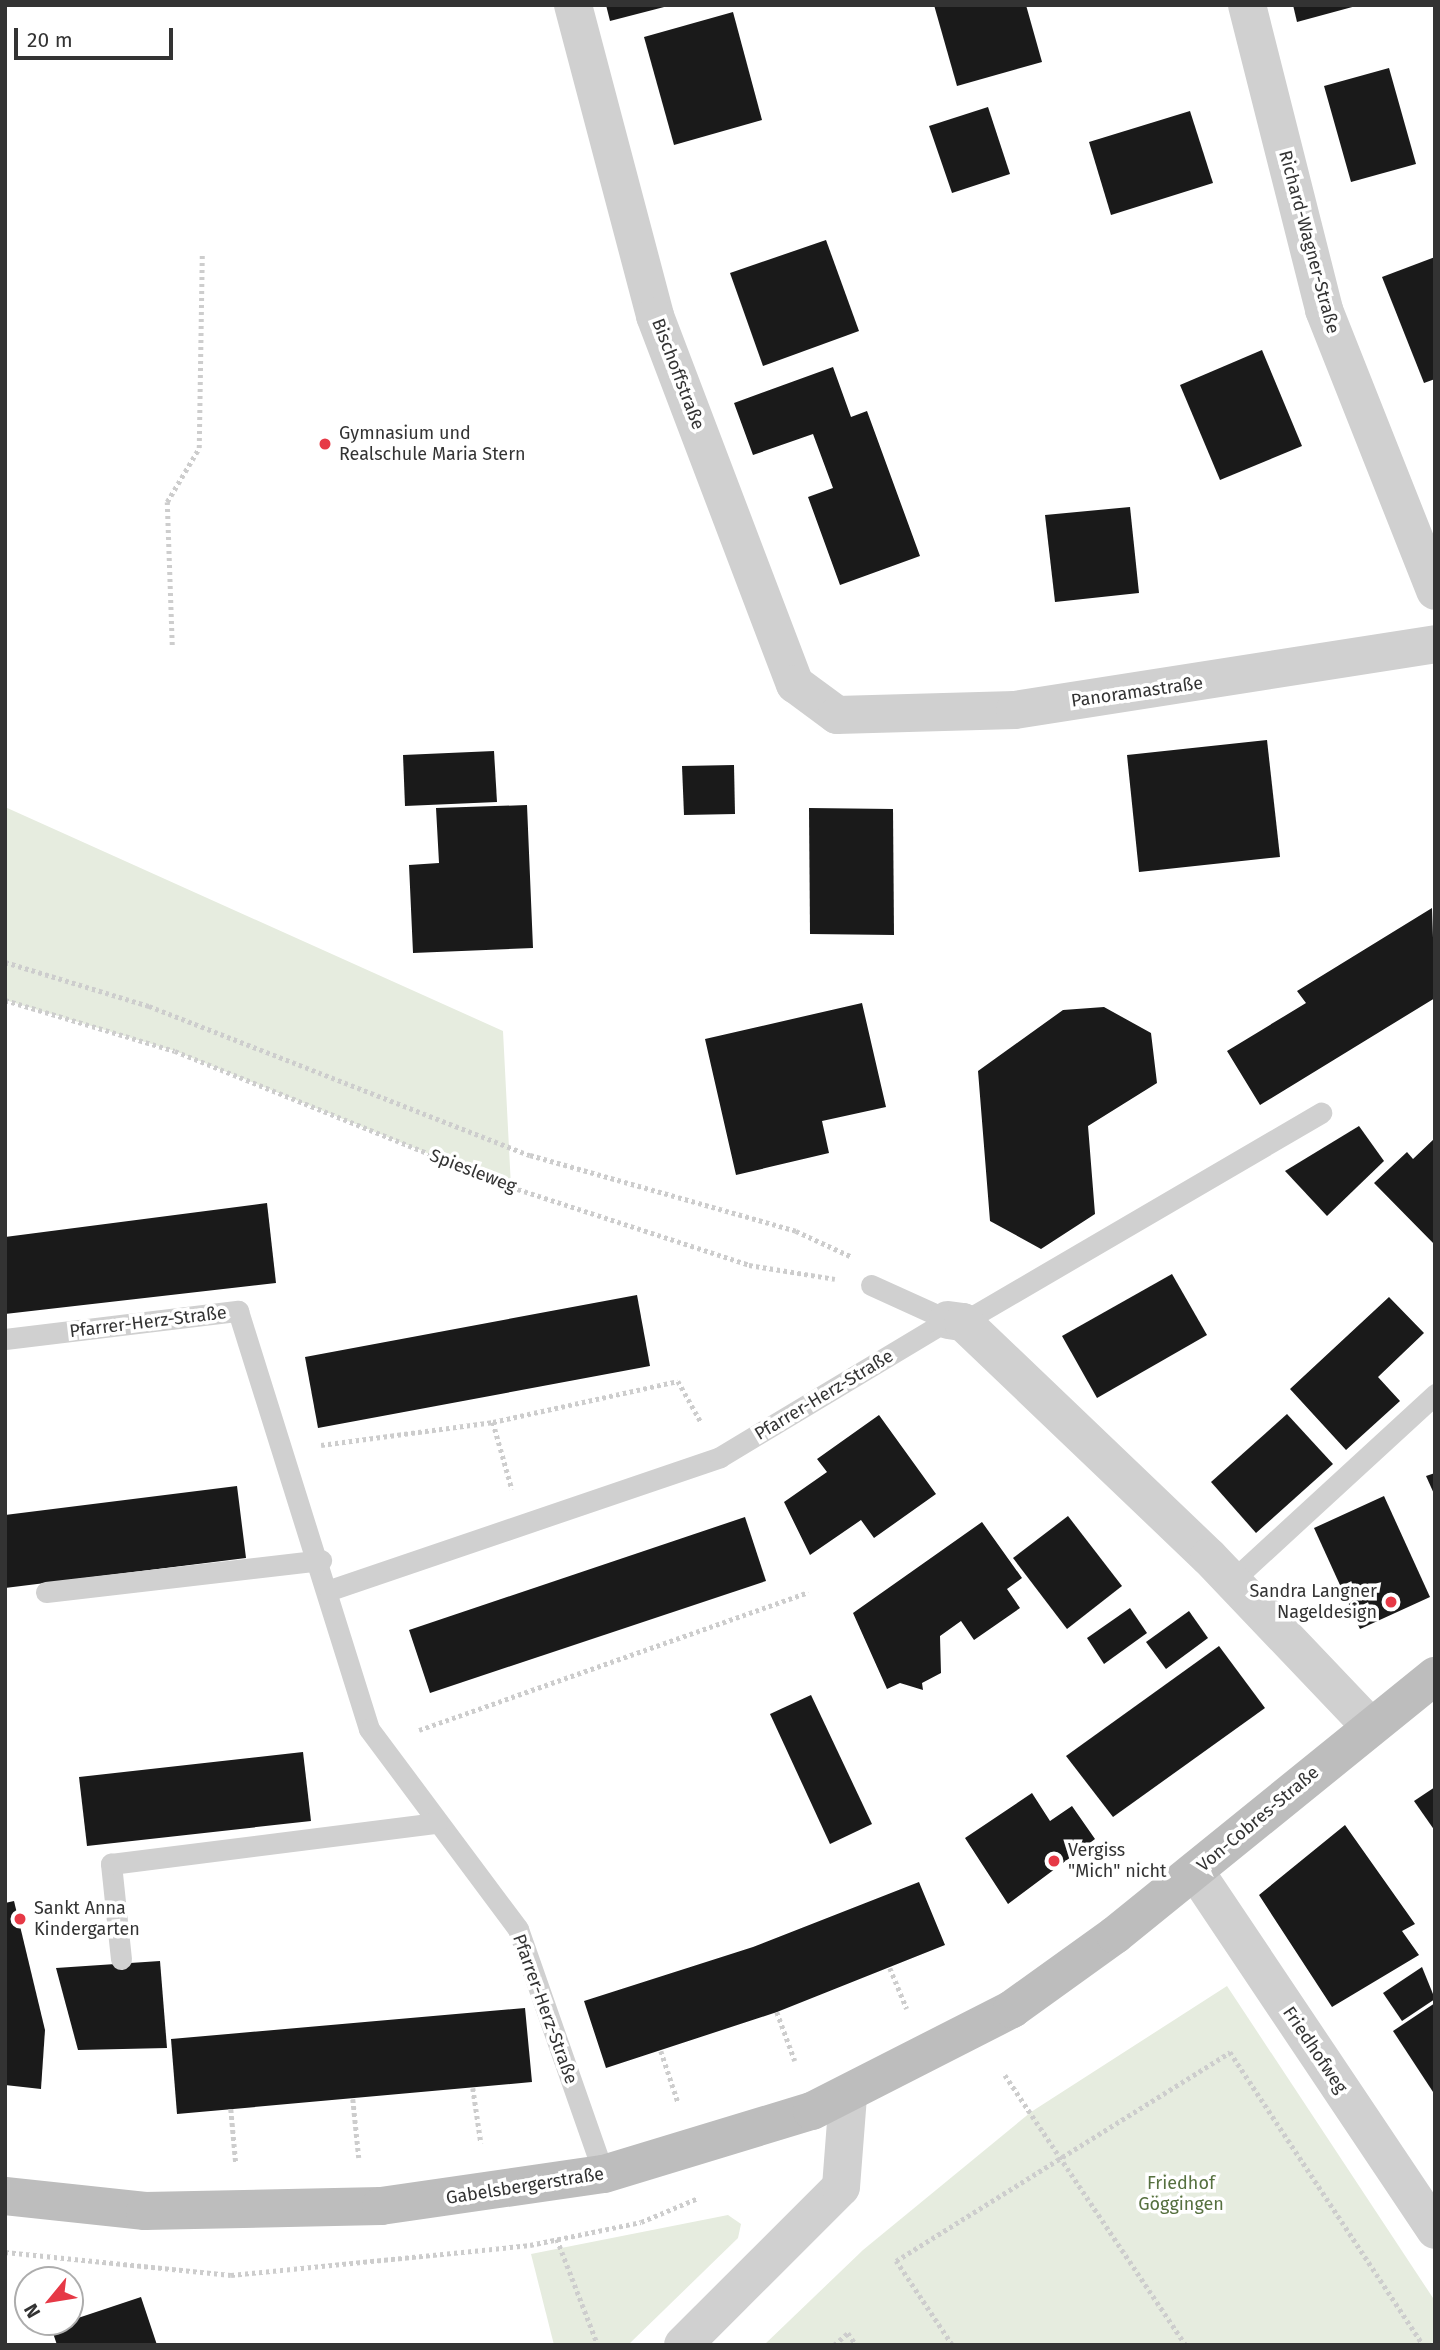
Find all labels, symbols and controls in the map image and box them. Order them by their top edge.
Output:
scale bar [18,14,177,58]
text: 20 m [27,27,73,53]
street label: Richard-Wagner-Straße [1274,148,1344,336]
street label: Bischoffstraße [647,315,709,433]
place label: Gymnasium und Realschule Maria Stern [339,423,526,466]
marker: Gymnasium und Realschule Maria Stern [317,436,333,452]
street label: Panoramastraße [1070,672,1204,712]
street label: Spiesleweg [427,1145,519,1197]
street label: Pfarrer-Herz-Straße [68,1302,228,1342]
street label: Pfarrer-Herz-Straße [751,1345,897,1445]
place label: Sandra Langner Nageldesign [1249,1581,1377,1624]
marker: Sandra Langner Nageldesign [1383,1594,1399,1610]
street label: Von-Cobres-Straße [1193,1762,1323,1876]
place label: Vergiss "Mich" nicht [1068,1840,1166,1882]
marker: Vergiss "Mich" nicht [1046,1853,1062,1869]
place label: Sankt Anna Kindergarten [34,1898,140,1940]
marker: Sankt Anna Kindergarten [12,1911,28,1927]
street label: Pfarrer-Herz-Straße [508,1931,582,2087]
street label: Friedhofweg [1278,2003,1352,2097]
street label: Gabelsbergerstraße [445,2163,605,2209]
park label: Friedhof Göggingen [1138,2173,1224,2216]
north arrow [14,2266,84,2336]
text: N [19,2300,45,2322]

